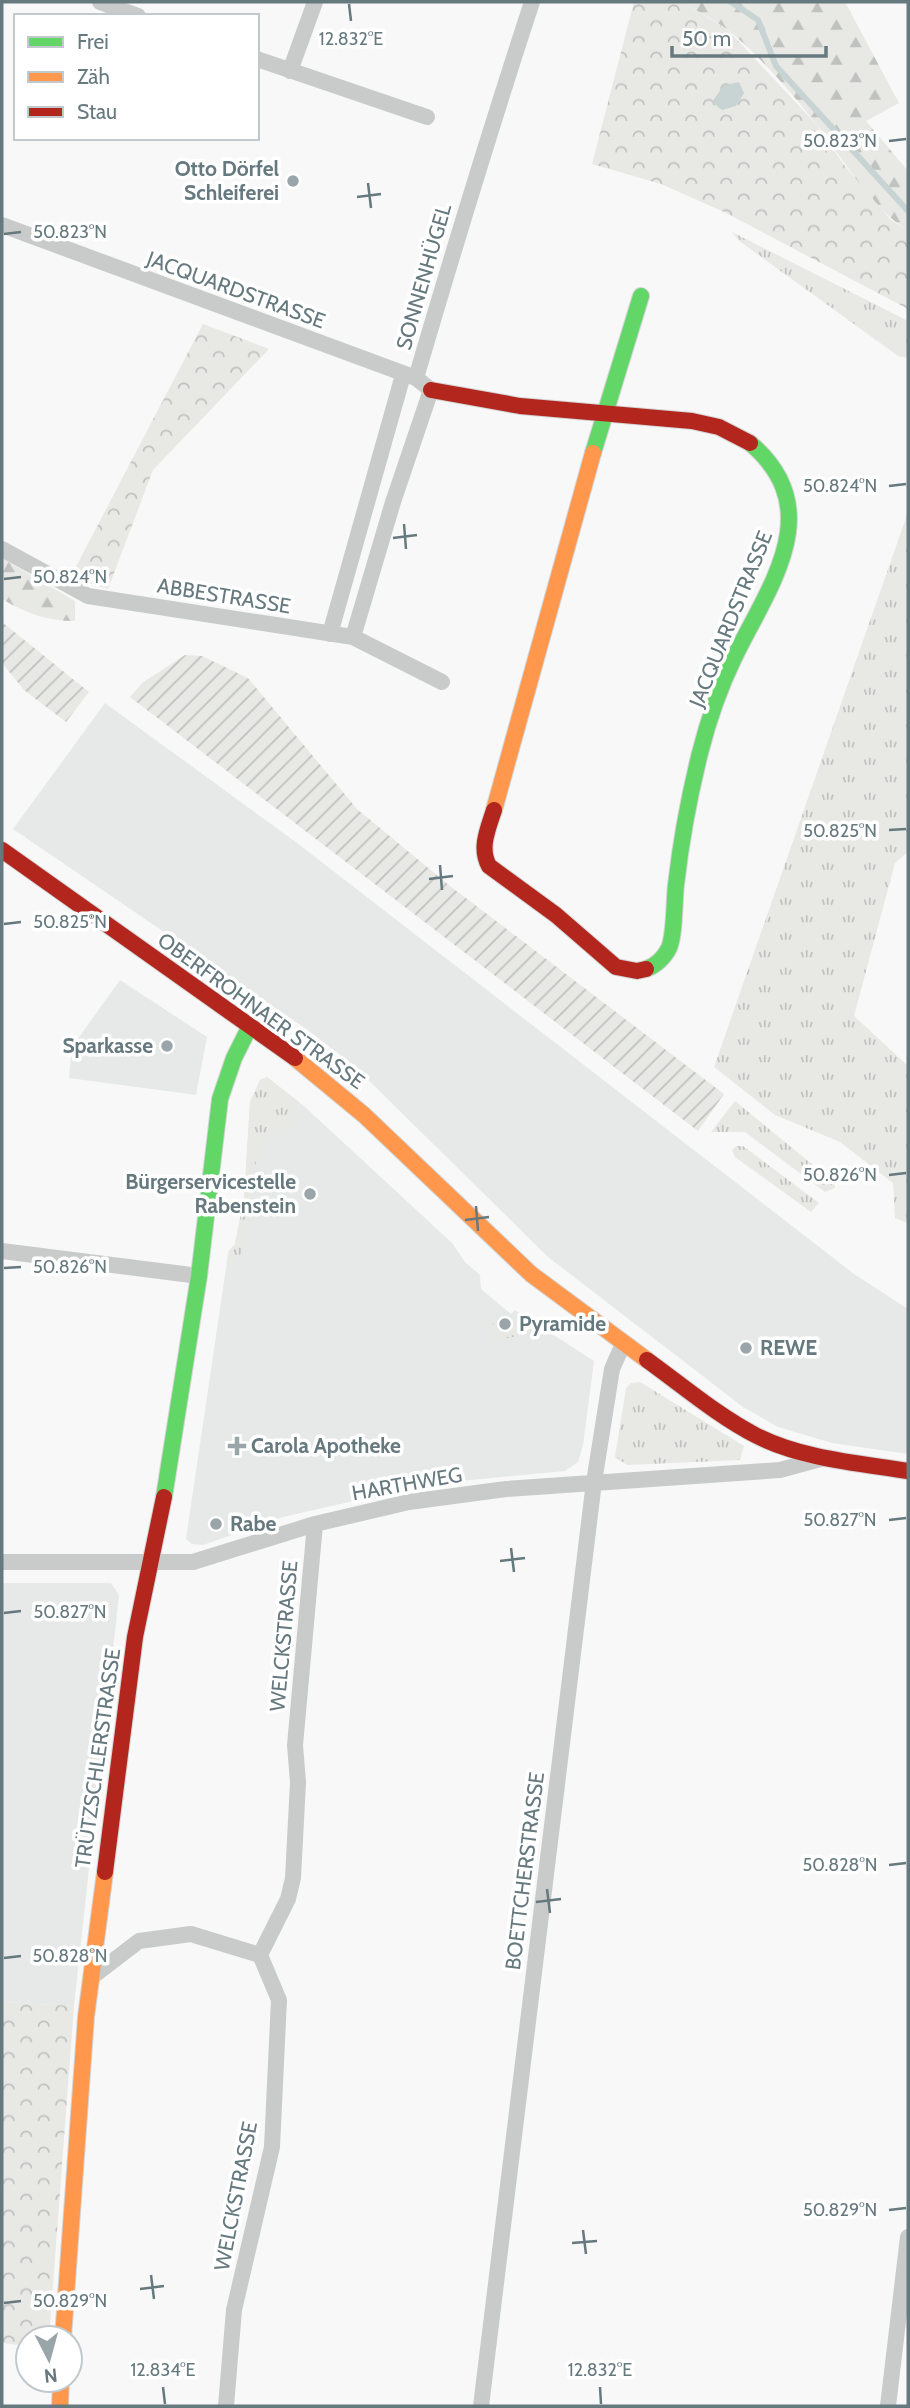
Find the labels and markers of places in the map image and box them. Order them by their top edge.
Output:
place label: Otto Dörfel Schleiferei [175,156,279,205]
marker: Otto Dörfel Schleiferei [285,173,301,189]
place label: Sparkasse [62,1033,153,1058]
marker: Sparkasse [159,1038,175,1054]
place label: Bürgerservicestelle Rabenstein [125,1169,296,1218]
marker: Bürgerservicestelle Rabenstein [302,1186,318,1202]
place label: Pyramide [519,1311,606,1336]
marker: Pyramide [497,1316,513,1332]
place label: REWE [760,1335,817,1360]
marker: REWE [738,1340,754,1356]
place label: Carola Apotheke [251,1433,401,1458]
marker: Carola Apotheke [229,1438,245,1454]
place label: Rabe [230,1511,276,1536]
marker: Rabe [208,1516,224,1532]

